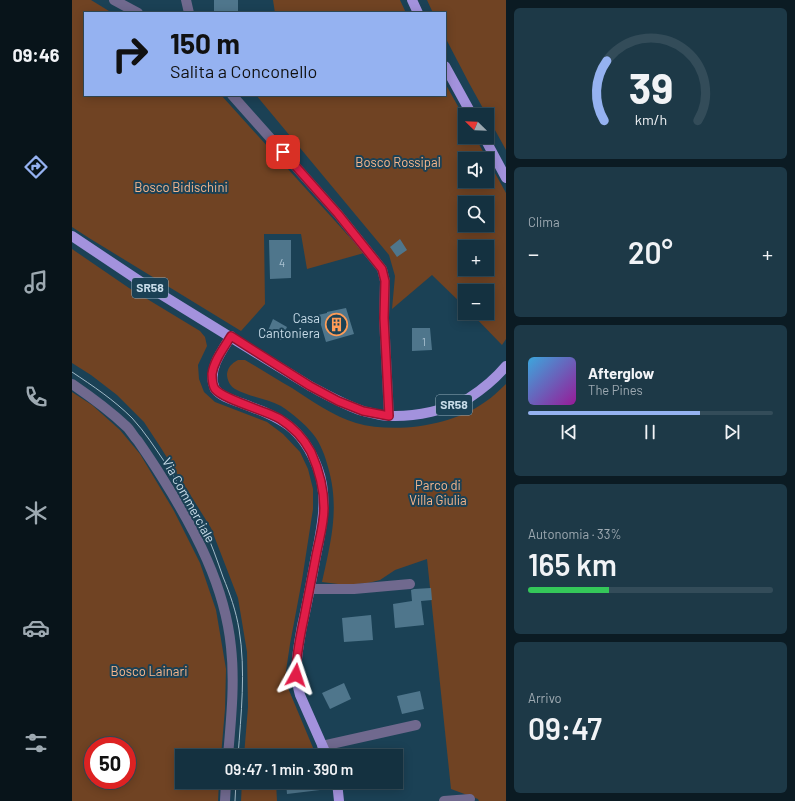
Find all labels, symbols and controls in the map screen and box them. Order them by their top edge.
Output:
text: 150 m [170,26,240,60]
icon: right [104,28,156,80]
text: 09:46 [13,44,59,66]
text: Salita a Conconello [170,60,317,82]
text: 39 [628,62,673,112]
north arrow [458,108,494,144]
map controls [458,108,494,320]
text: km/h [634,111,667,128]
pin [266,135,300,169]
icon: arrive [272,141,294,163]
button: sound [458,152,494,188]
icon: directions [22,153,50,181]
park label: Bosco Rossipal [355,154,441,170]
park label: Bosco Bidischini [134,179,228,195]
button: search [458,196,494,232]
text: Clima [528,214,560,230]
text: 20° [628,234,673,270]
button: + [458,240,494,276]
text: − [528,240,539,266]
text: + [762,240,773,266]
house number: 4 [279,256,285,269]
icon: music [22,268,50,296]
road number: SR58 [132,278,168,298]
button: − [458,284,494,320]
place label: Casa Cantoniera [258,310,320,341]
building icon: Casa Cantoniera [323,312,349,338]
house number: 1 [422,335,426,348]
text: Afterglow [588,364,654,382]
text: The Pines [588,382,643,398]
icon: phone [22,383,50,411]
road number: SR58 [436,395,472,415]
icon: previous [558,421,580,443]
icon: pause [639,421,661,443]
icon: next [721,421,743,443]
street label: Via Commerciale [159,455,219,545]
park label: Parco di Villa Giulia [409,477,467,508]
icon: climate [22,499,50,527]
text: Autonomia · 33% [528,526,622,542]
text: 165 km [528,546,617,582]
icon: car [22,614,50,642]
position arrow [275,654,317,696]
park label: Bosco Lainari [111,663,187,679]
text: Arrivo [528,690,562,706]
text: 09:47 [528,710,602,746]
icon: filters [22,729,50,757]
speed limit sign: 50 [84,737,136,789]
text: 09:47 · 1 min · 390 m [225,760,353,778]

